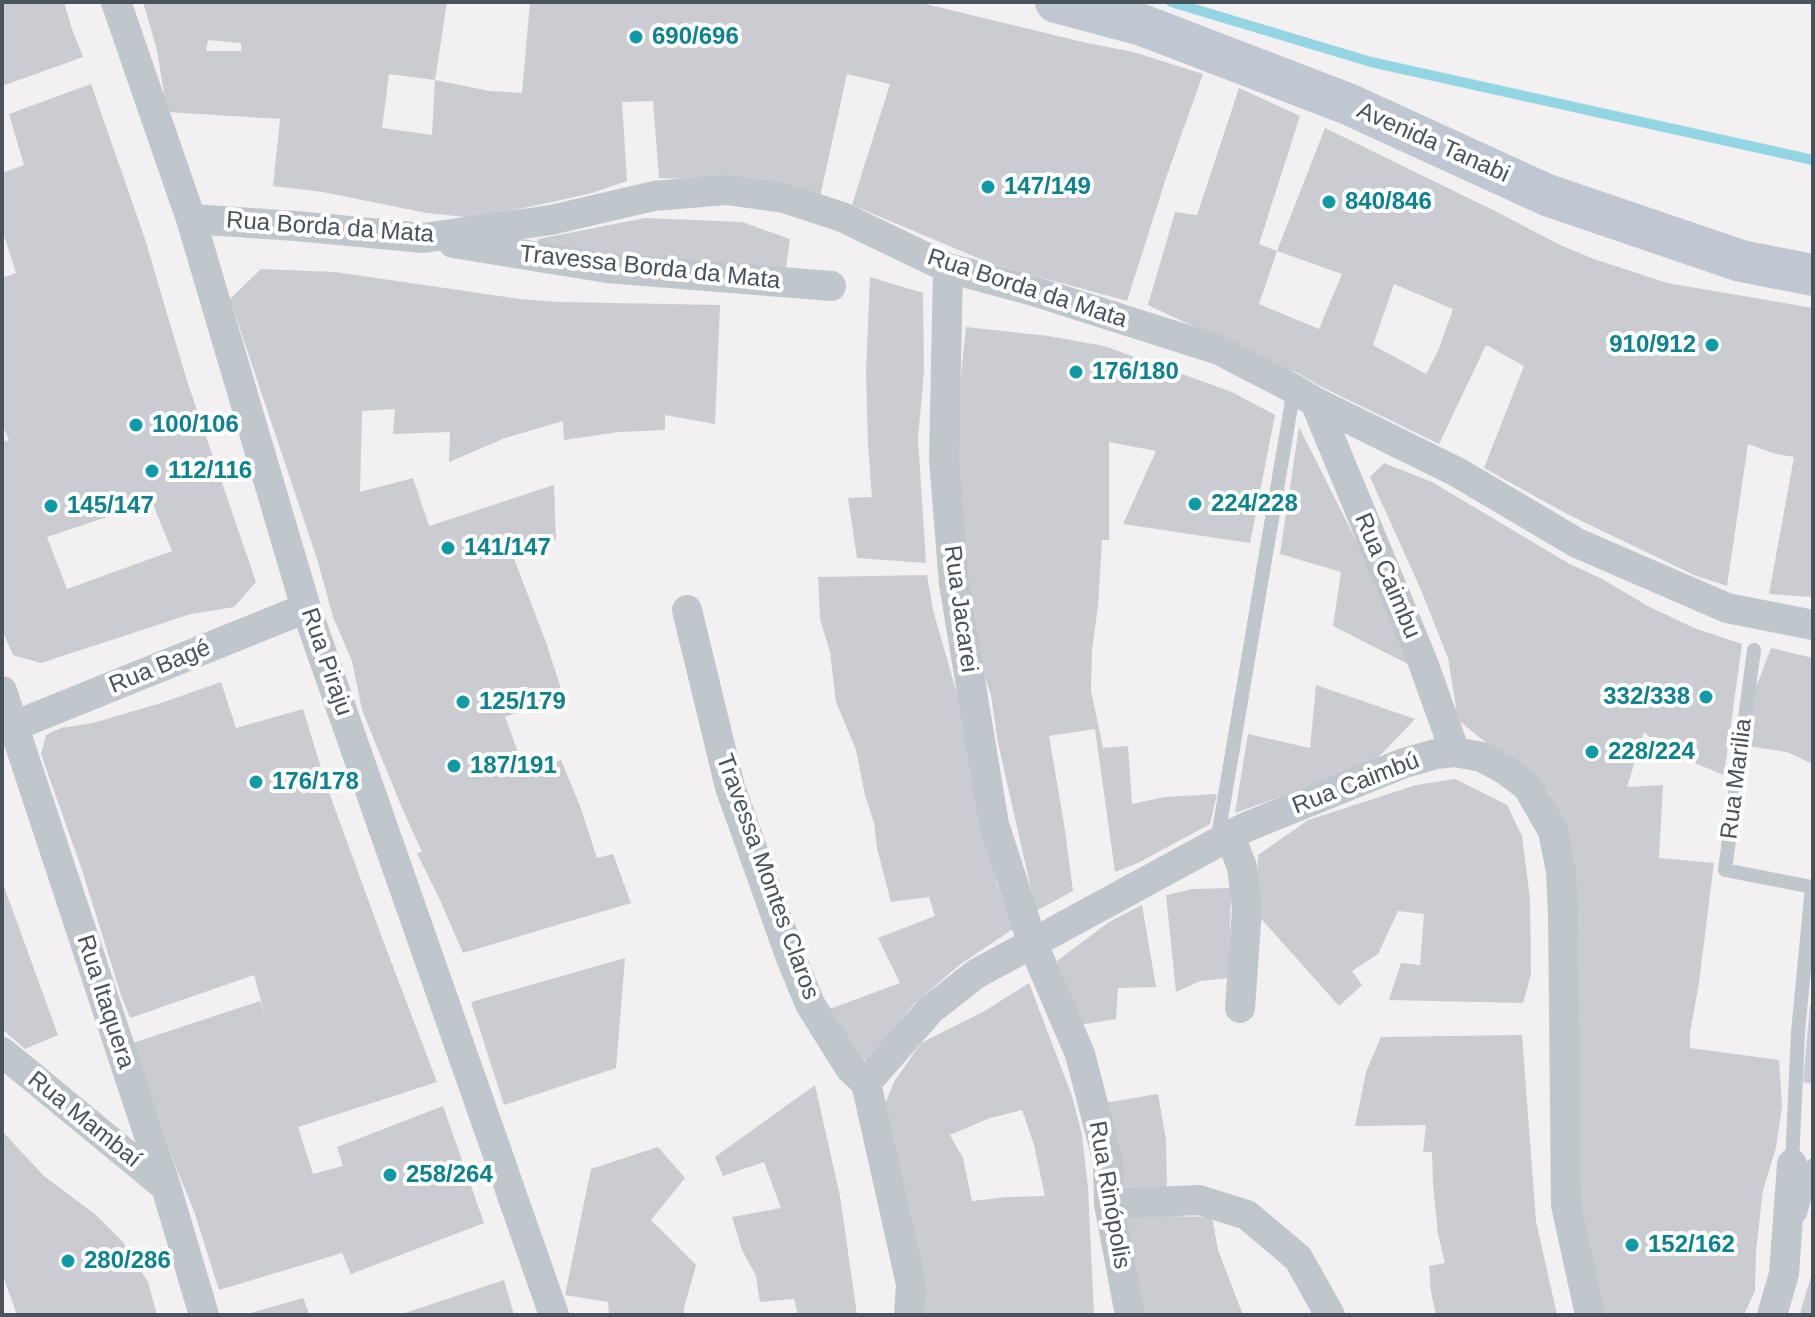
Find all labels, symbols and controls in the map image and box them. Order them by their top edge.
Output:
place label: 690/696 [652,23,739,51]
marker: 690/696 [627,28,645,46]
street label: Avenida Tanabi [1352,97,1514,189]
place label: 147/149 [1004,173,1091,201]
marker: 147/149 [979,178,997,196]
place label: 840/846 [1345,188,1432,216]
marker: 840/846 [1320,193,1338,211]
street label: Rua Borda da Mata [225,206,435,250]
street label: Travessa Borda da Mata [518,240,782,296]
street label: Rua Borda da Mata [924,243,1130,335]
place label: 910/912 [1609,331,1696,359]
marker: 910/912 [1703,336,1721,354]
place label: 176/180 [1092,358,1179,386]
marker: 176/180 [1067,363,1085,381]
place label: 100/106 [152,411,239,439]
marker: 100/106 [127,416,145,434]
place label: 112/116 [168,457,252,485]
marker: 112/116 [143,462,161,480]
place label: 224/228 [1211,490,1298,518]
place label: 145/147 [67,492,154,520]
marker: 224/228 [1186,495,1204,513]
marker: 145/147 [42,497,60,515]
street label: Rua Caimbu [1348,509,1426,643]
place label: 141/147 [464,534,551,562]
marker: 141/147 [439,539,457,557]
street label: Rua Jacarei [937,544,983,674]
street label: Rua Piraju [294,604,358,720]
street label: Rua Bagé [105,634,215,700]
place label: 332/338 [1603,683,1690,711]
place label: 125/179 [479,688,566,716]
marker: 332/338 [1697,688,1715,706]
marker: 125/179 [454,693,472,711]
street label: Rua Marilia [1715,717,1759,841]
place label: 228/224 [1608,738,1695,766]
marker: 228/224 [1583,743,1601,761]
street label: Rua Caimbú [1289,747,1423,821]
street label: Travessa Montes Claros [709,750,825,1004]
place label: 187/191 [470,752,557,780]
marker: 187/191 [445,757,463,775]
place label: 176/178 [272,768,359,796]
marker: 176/178 [247,773,265,791]
street label: Rua Itaquera [70,932,140,1072]
street label: Rua Mambaí [22,1066,146,1174]
street label: Rua Rinópolis [1082,1119,1136,1271]
place label: 258/264 [406,1161,493,1189]
marker: 258/264 [381,1166,399,1184]
place label: 152/162 [1648,1231,1735,1259]
marker: 152/162 [1623,1236,1641,1254]
place label: 280/286 [84,1247,171,1275]
marker: 280/286 [59,1252,77,1270]

